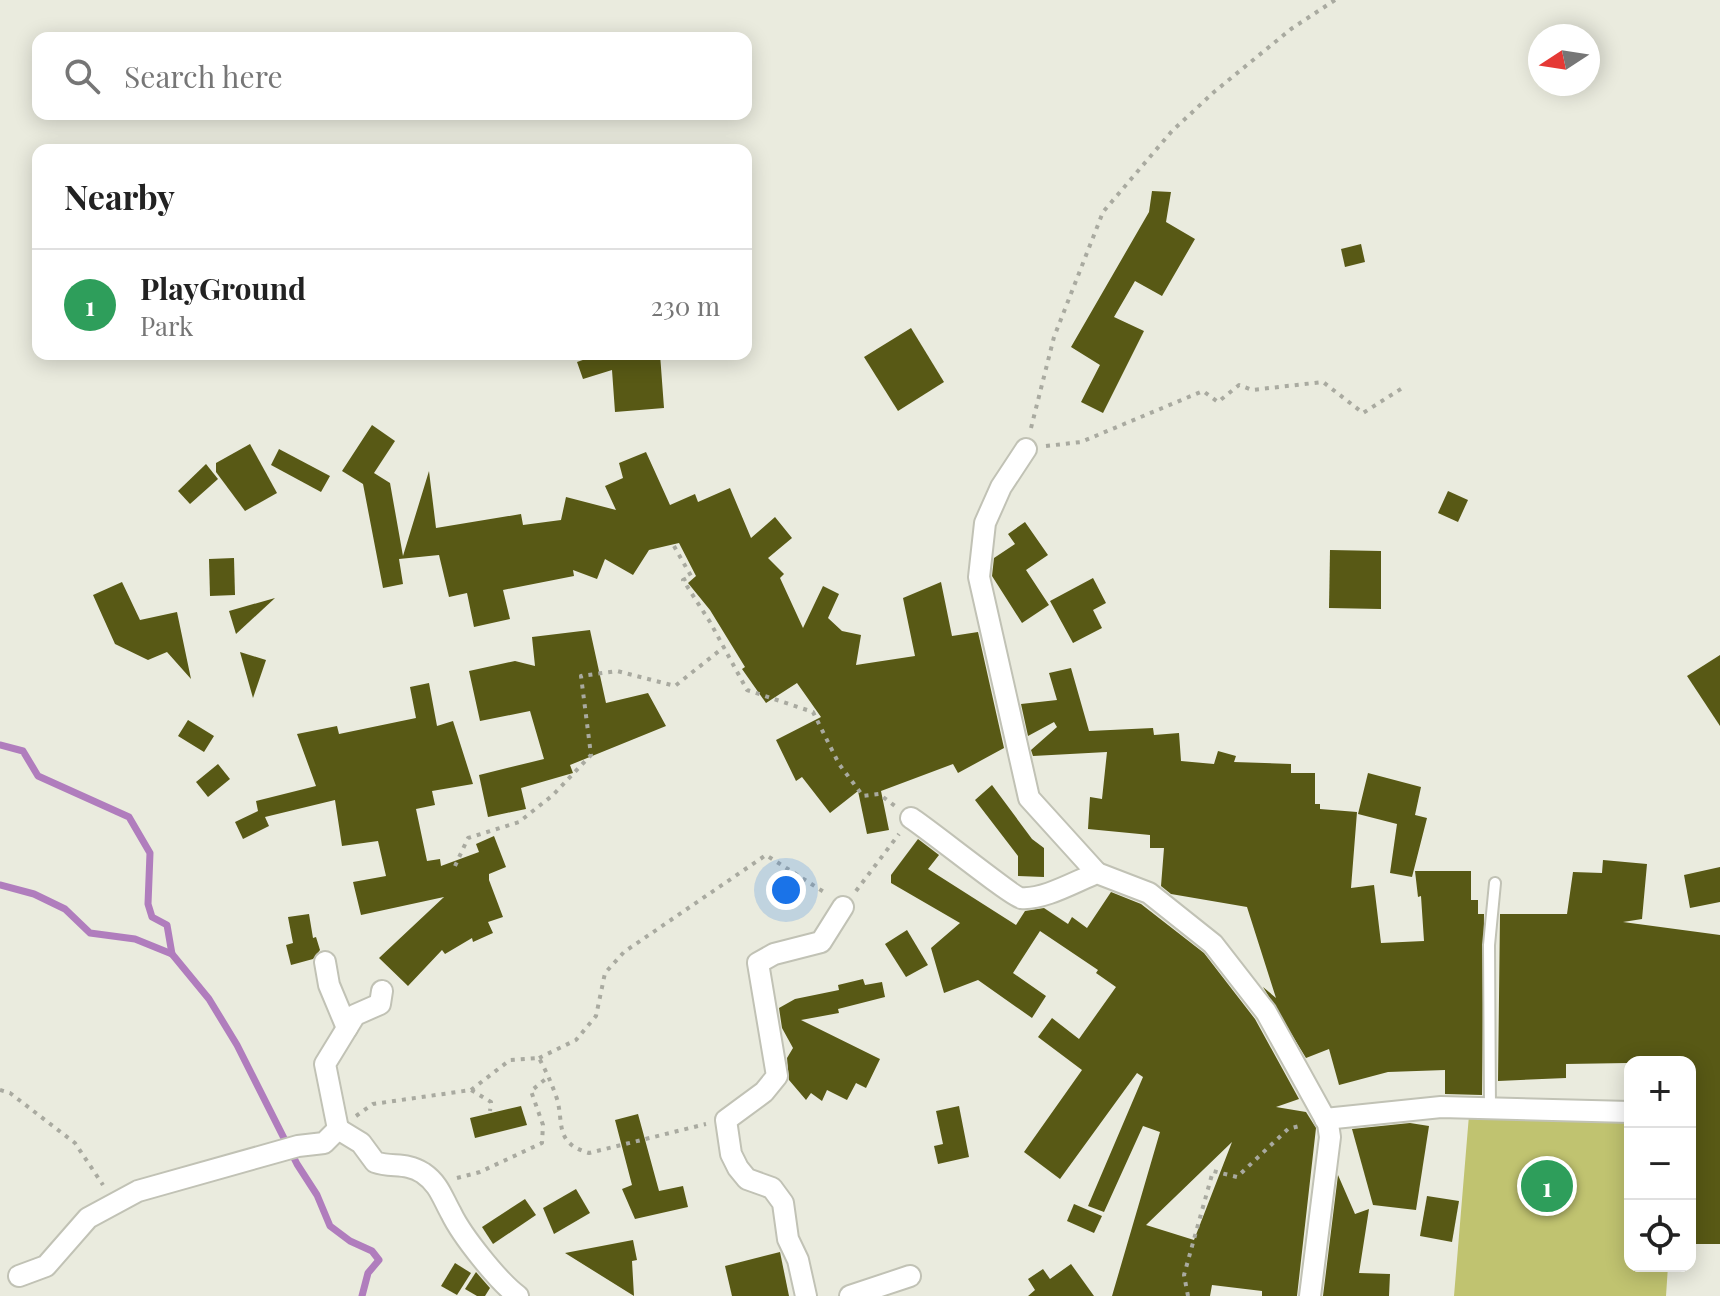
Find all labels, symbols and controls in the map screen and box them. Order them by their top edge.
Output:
north arrow [1528,24,1600,96]
search box [32,32,752,120]
icon: search [60,54,104,98]
text: Search here [124,56,283,96]
text: Nearby [64,173,175,219]
text: PlayGround [140,268,306,308]
text: 1 [85,288,95,323]
text: 230 m [651,288,720,323]
text: Park [140,308,193,343]
your location [766,870,806,910]
map controls [1624,1056,1696,1272]
button: + [1624,1056,1696,1128]
button: − [1624,1128,1696,1200]
pin: 1 [1521,1156,1573,1216]
button: locate [1624,1200,1696,1272]

